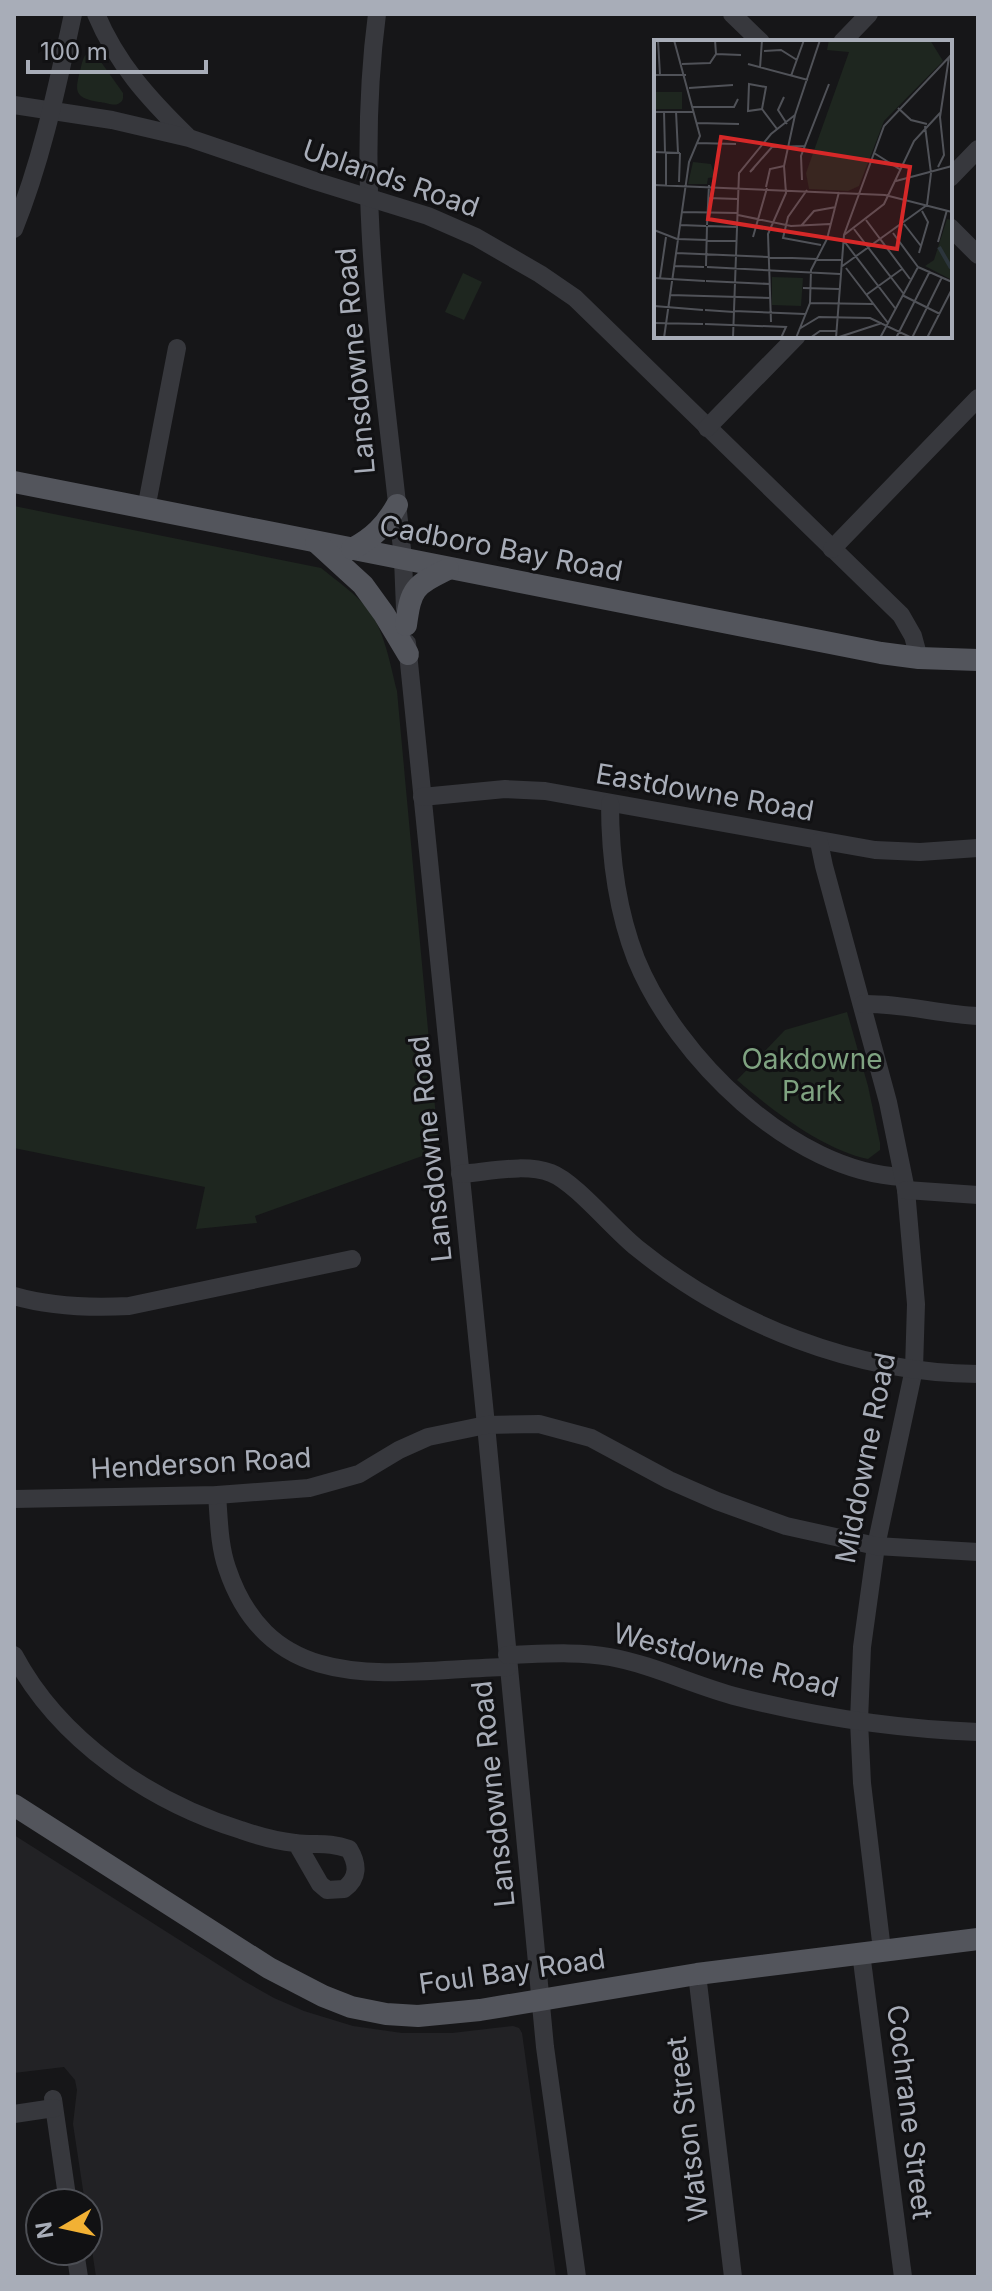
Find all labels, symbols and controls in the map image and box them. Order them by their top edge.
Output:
scale bar [28,24,206,74]
text: 100 m [40,37,108,66]
inset map [654,40,952,338]
street label: Uplands Road [298,132,484,224]
street label: Lansdowne Road [328,246,382,476]
street label: Cadboro Bay Road [377,508,625,588]
street label: Eastdowne Road [593,756,817,828]
street label: Lansdowne Road [401,1034,459,1264]
park label: Oakdowne Park [741,1042,883,1108]
street label: Middowne Road [828,1350,902,1566]
street label: Henderson Road [90,1440,312,1486]
street label: Westdowne Road [610,1616,842,1704]
street label: Lansdowne Road [464,1679,522,1909]
street label: Foul Bay Road [416,1941,608,2001]
street label: Cochrane Street [880,2003,940,2221]
street label: Watson Street [659,2035,715,2223]
north arrow [24,2187,104,2267]
text: N [30,2220,58,2240]

